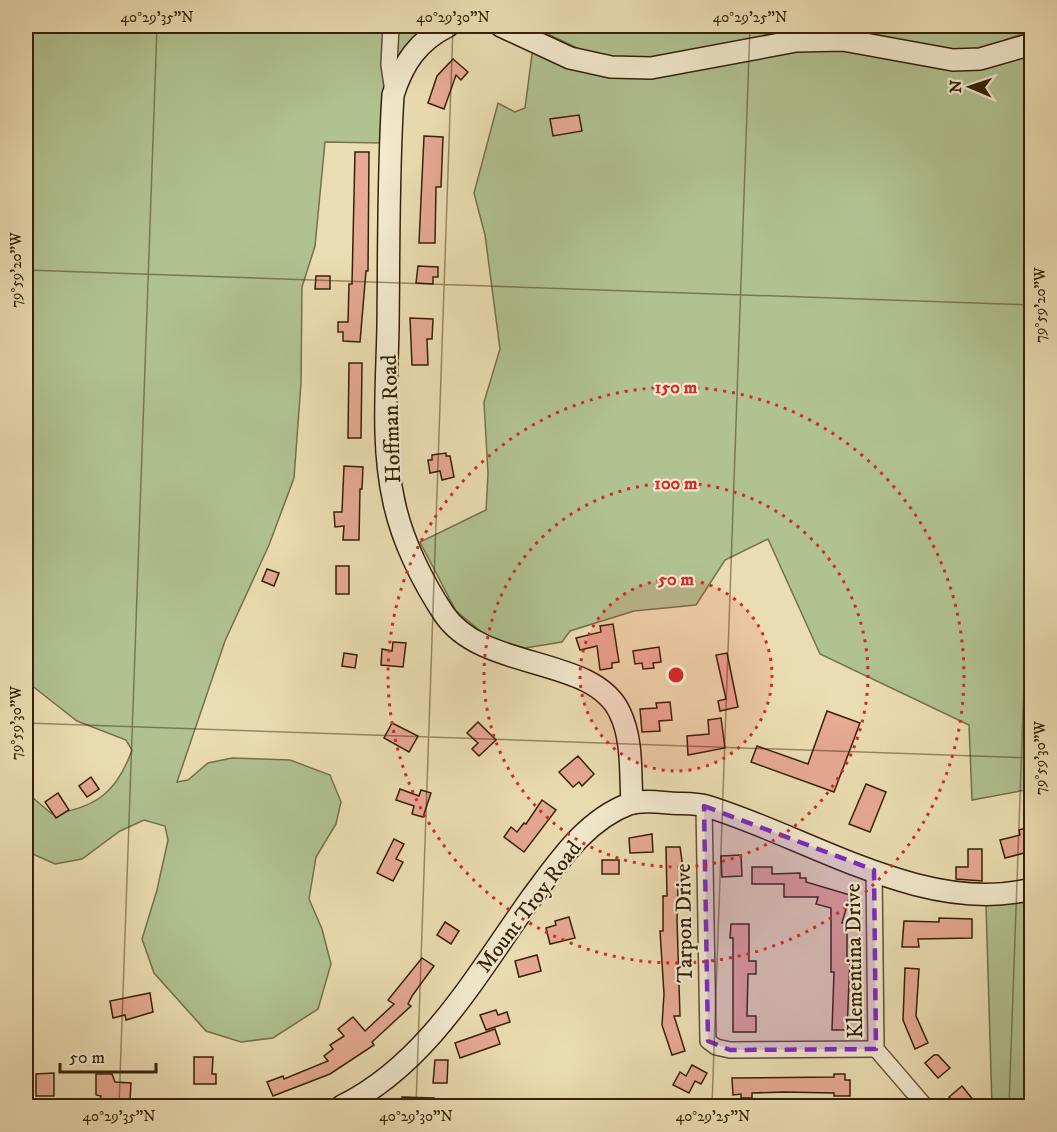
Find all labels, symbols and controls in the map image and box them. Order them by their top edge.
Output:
text: 40°29'35"N [120,8,194,27]
text: 40°29'30"N [416,8,490,27]
text: 40°29'25"N [713,8,787,27]
north arrow [940,57,1000,117]
text: N [946,80,966,93]
text: 79°59'20"W [7,232,26,308]
text: 79°59'20"W [1031,267,1050,343]
street label: Hoffman Road [376,354,407,484]
text: 150 m [655,377,698,399]
text: 100 m [654,473,698,495]
text: 50 m [657,569,694,591]
centre of rings [666,665,686,685]
text: 79°59'30"W [7,686,26,760]
text: 79°59'30"W [1031,721,1050,795]
street label: Mount Troy Road [471,836,588,978]
street label: Tarpon Drive [670,863,699,983]
street label: Klementina Drive [840,883,869,1039]
scale bar [60,1036,156,1074]
text: 50 m [69,1047,105,1069]
text: 40°29'35"N [82,1107,156,1126]
text: 40°29'30"N [379,1107,453,1126]
text: 40°29'25"N [676,1107,750,1126]

